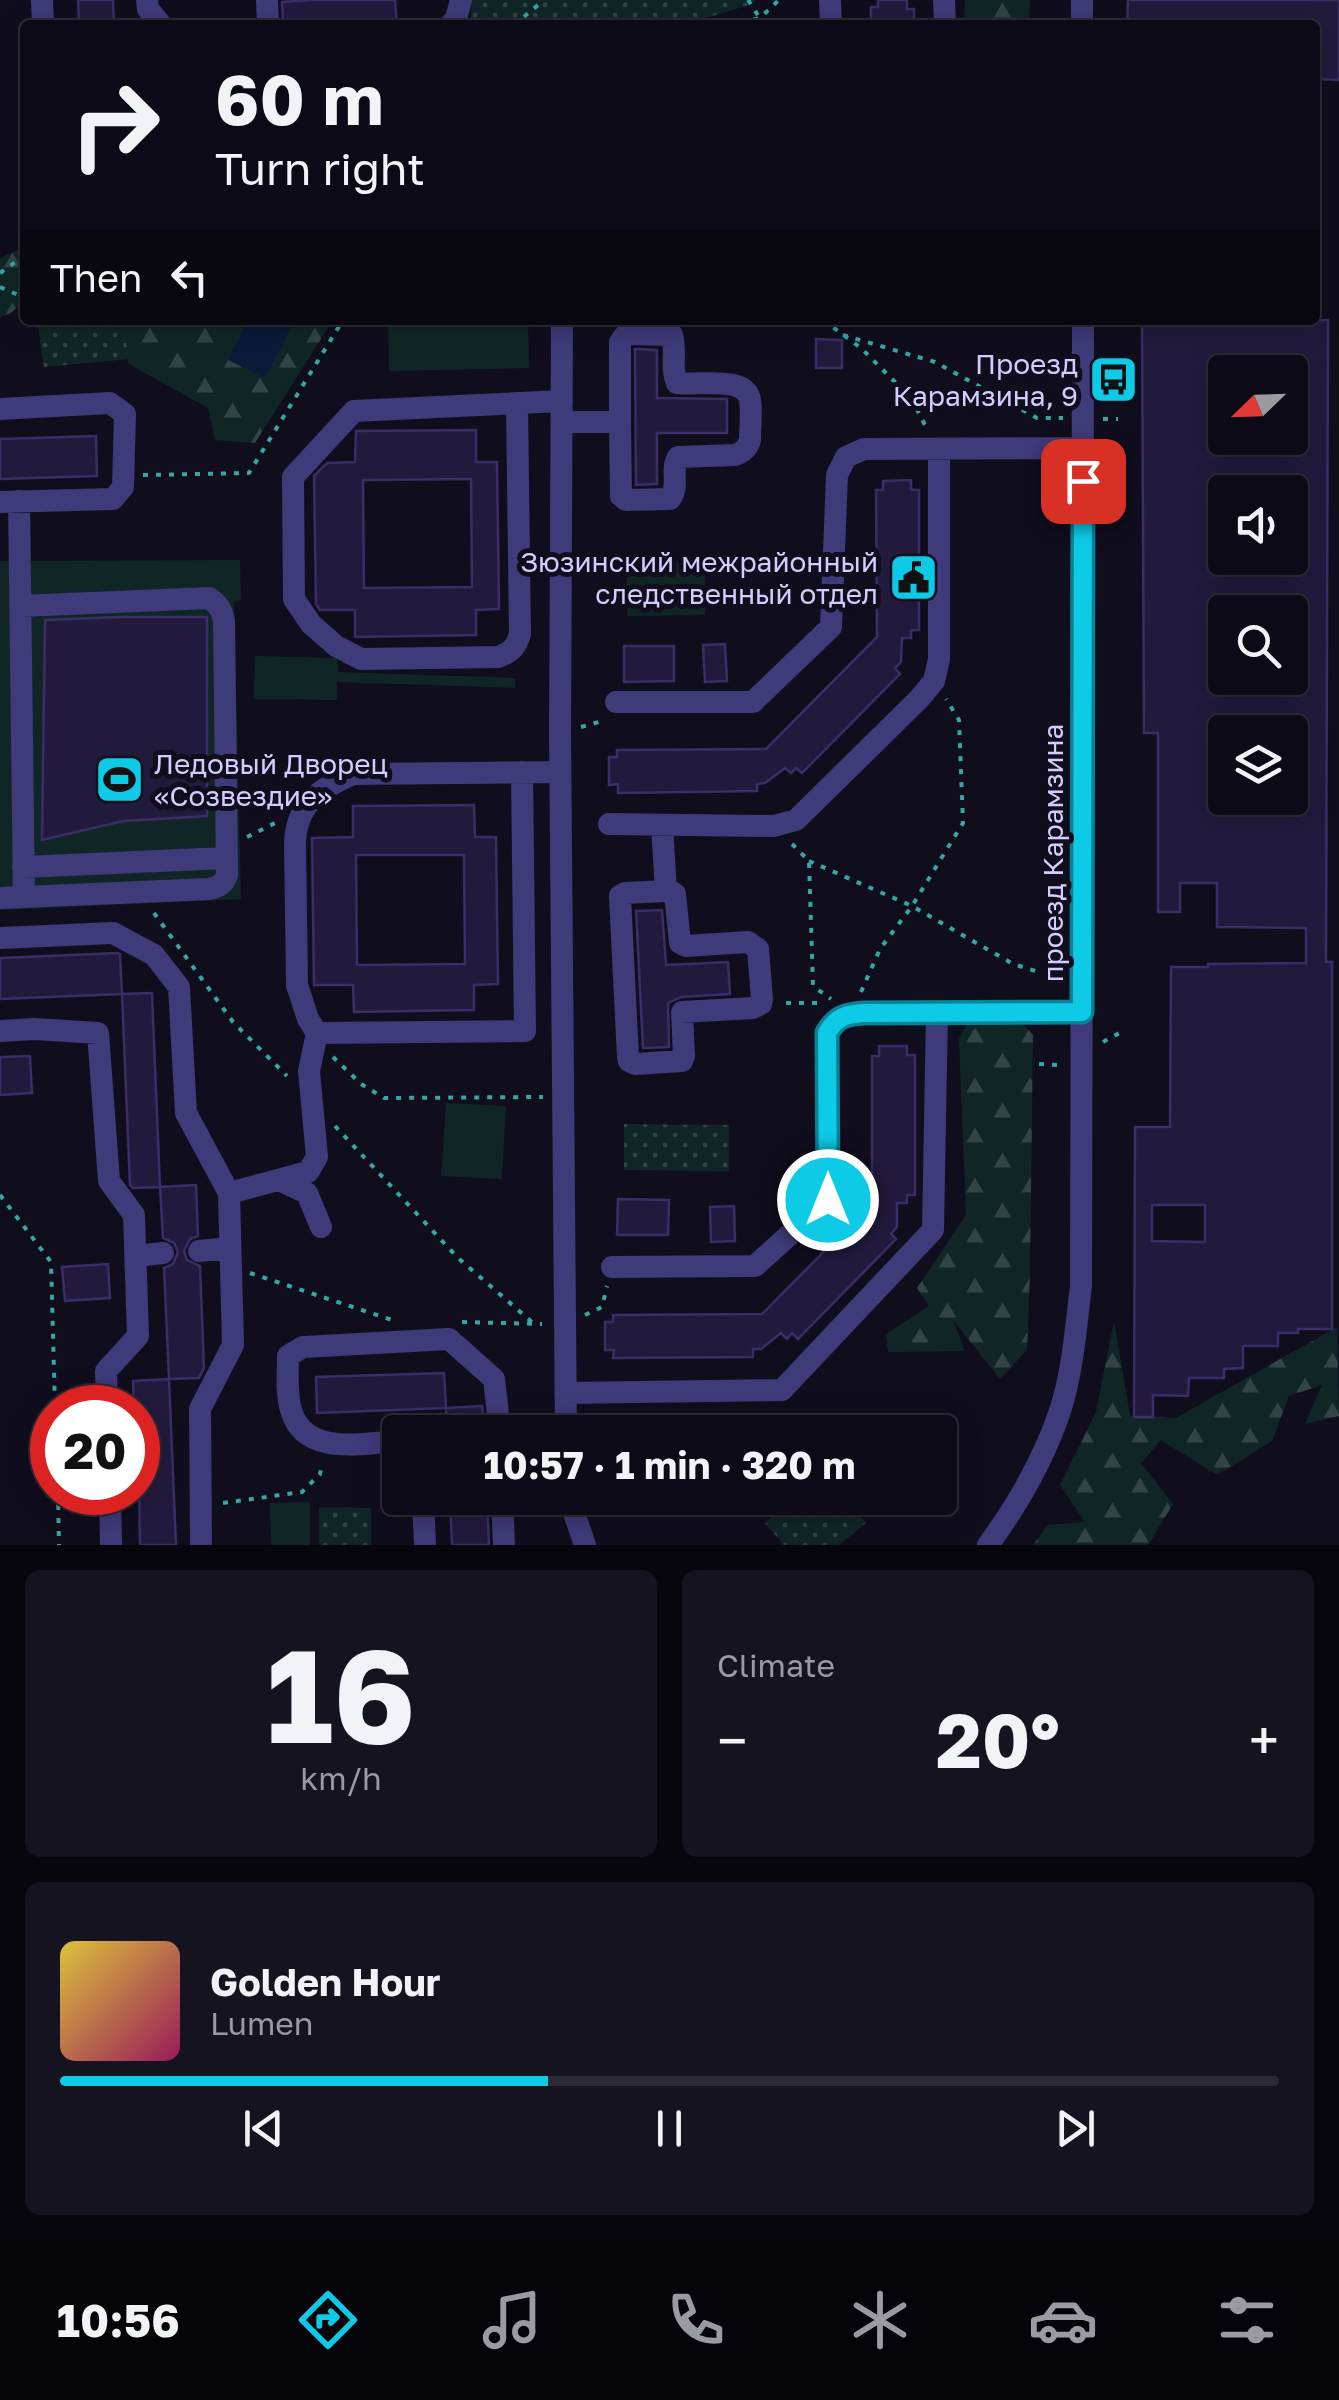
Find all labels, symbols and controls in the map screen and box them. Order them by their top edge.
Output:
text: 60 m [215,56,384,140]
icon: right [50,60,180,190]
text: Turn right [215,141,425,195]
icon: left [162,250,217,305]
text: Then [50,255,142,300]
place label: Проезд Карамзина, 9 [893,347,1078,412]
bus stop icon: Проезд Карамзина, 9 [1087,354,1139,406]
north arrow [1208,355,1308,455]
map controls [1208,355,1308,815]
pin [1041,439,1126,524]
icon: arrive [1056,454,1111,509]
button: sound [1208,475,1308,575]
place label: Зюзинский межрайонный следственный отдел [520,545,878,610]
public building icon: Зюзинский межрайонный следственный отдел [887,552,939,604]
button: search [1208,595,1308,695]
button: layers [1208,715,1308,815]
street label: проезд Карамзина [1036,724,1069,982]
place label: Ледовый Дворец «Созвездие» [154,747,388,812]
sports icon: Ледовый Дворец «Созвездие» [93,754,145,806]
position arrow [776,1148,880,1252]
speed limit sign: 20 [30,1385,160,1515]
text: 10:57 · 1 min · 320 m [483,1442,856,1487]
text: 16 [266,1616,416,1772]
text: Climate [717,1646,835,1684]
text: 20° [936,1694,1060,1785]
text: − [717,1707,747,1773]
text: + [1249,1707,1279,1773]
text: km/h [300,1759,382,1797]
text: Golden Hour [210,1959,441,2004]
text: Lumen [210,2004,314,2042]
icon: previous [236,2101,291,2156]
icon: pause [642,2101,697,2156]
icon: next [1048,2101,1103,2156]
icon: directions [293,2285,363,2355]
icon: music [477,2285,547,2355]
icon: phone [661,2285,731,2355]
icon: climate [845,2285,915,2355]
icon: car [1028,2285,1098,2355]
icon: filters [1212,2285,1282,2355]
text: 10:56 [57,2293,180,2347]

